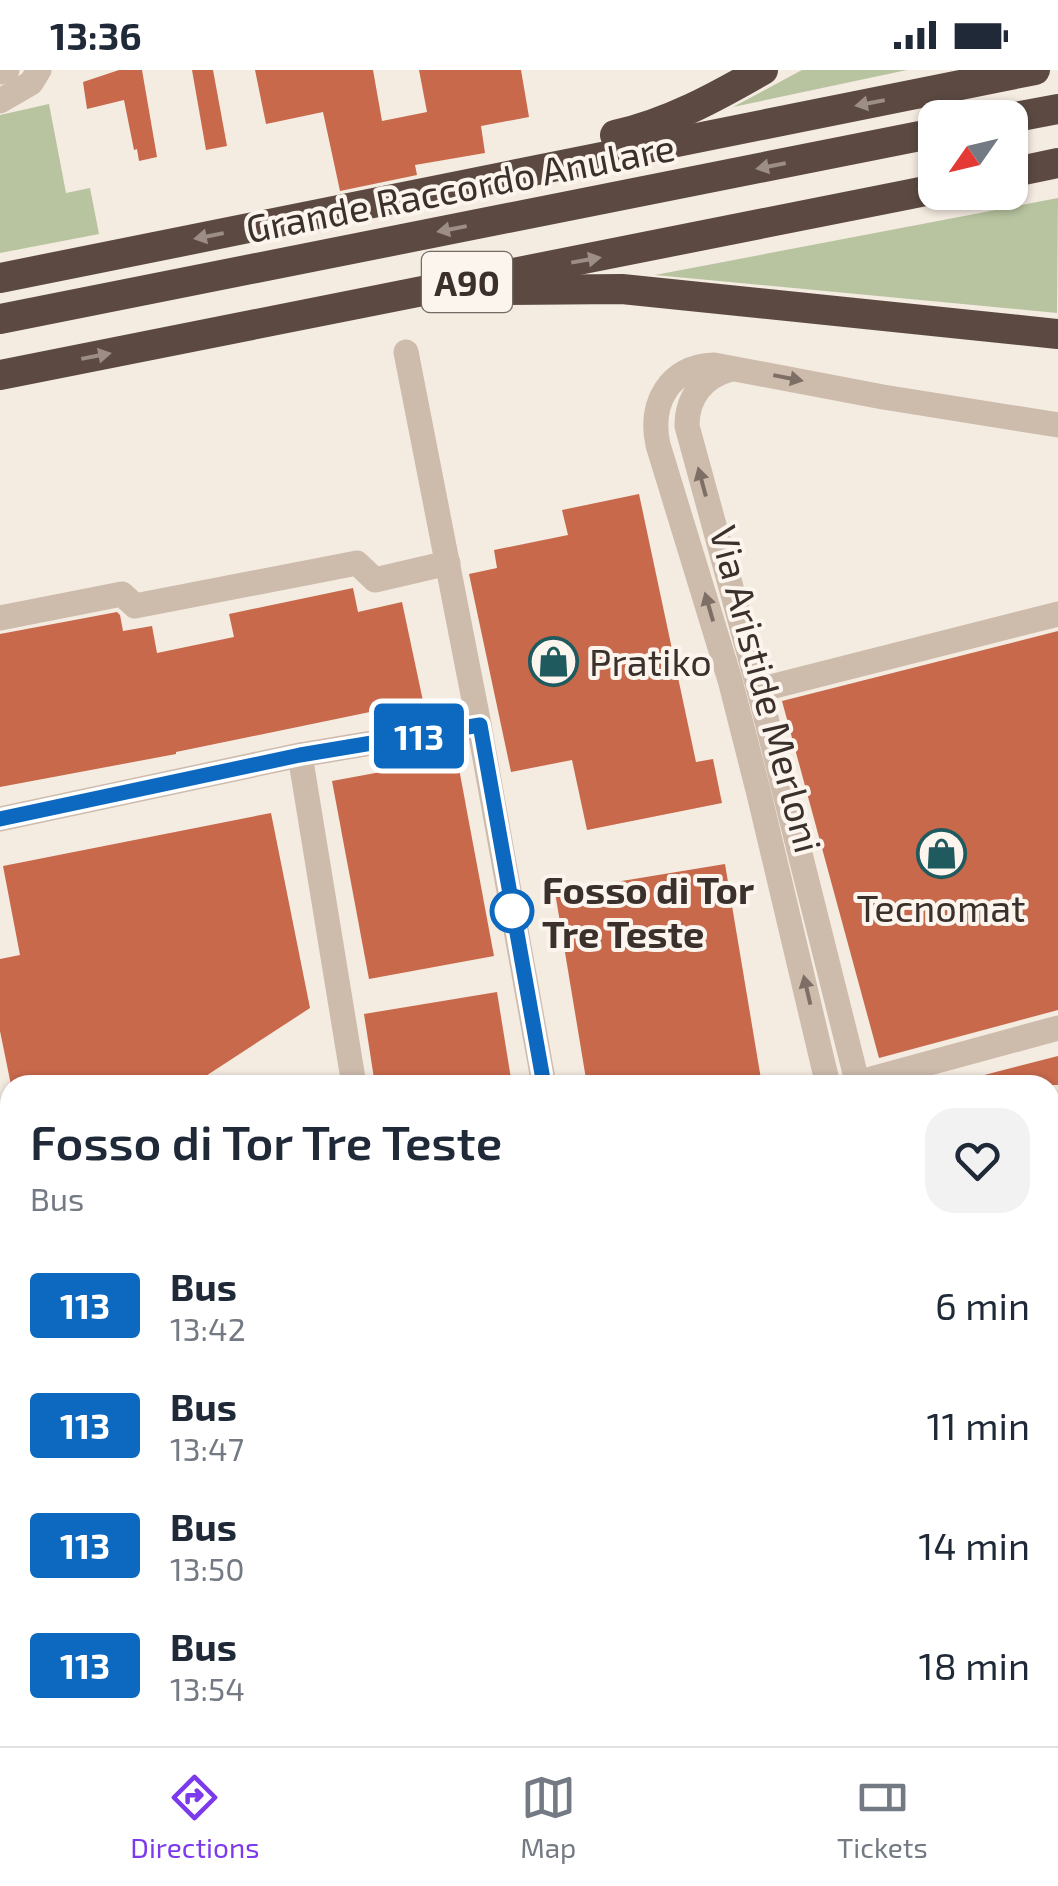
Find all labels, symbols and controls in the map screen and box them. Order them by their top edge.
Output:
text: 13:36 [50,12,142,58]
one-way arrow [855,96,886,112]
north arrow [918,100,1028,210]
map controls [918,100,1028,210]
street label: Grande Raccordo Anulare [242,123,678,251]
one-way arrow [755,158,786,174]
one-way arrow [436,222,467,238]
one-way arrow [193,229,224,245]
one-way arrow [571,251,602,267]
road number: A90 [422,252,512,312]
one-way arrow [80,347,111,363]
one-way arrow [773,371,805,386]
one-way arrow [694,467,709,497]
street label: Via Aristide Merloni [701,521,833,857]
one-way arrow [701,592,716,622]
shop icon: Pratiko [528,635,580,687]
place label: Pratiko [589,638,712,684]
line badge: 113 [362,704,476,768]
text: 113 [394,715,444,757]
shop icon: Tecnomat [915,827,967,879]
place label: Fosso di Tor Tre Teste [542,866,754,956]
place label: Tecnomat [856,884,1026,930]
marker: Fosso di Tor Tre Teste [491,890,533,932]
one-way arrow [799,974,814,1005]
button: heart [925,1108,1030,1213]
text: Fosso di Tor Tre Teste [30,1112,502,1170]
text: Bus [30,1179,84,1217]
text: Bus [170,1263,237,1309]
text: 6 min [935,1282,1030,1328]
text: 113 [60,1284,110,1326]
text: 13:42 [170,1309,246,1347]
text: Bus [170,1383,237,1429]
text: 11 min [926,1402,1030,1448]
text: 113 [60,1404,110,1446]
text: 13:47 [170,1429,244,1467]
text: Bus [170,1503,237,1549]
text: 14 min [918,1522,1030,1568]
text: 113 [60,1524,110,1566]
text: 13:50 [170,1549,245,1587]
text: Bus [170,1623,237,1669]
text: 18 min [919,1642,1030,1688]
text: 113 [60,1644,110,1686]
text: 13:54 [170,1669,245,1707]
tab: Directions [130,1770,259,1864]
tab: Map [520,1770,576,1864]
tab: Tickets [837,1770,928,1864]

